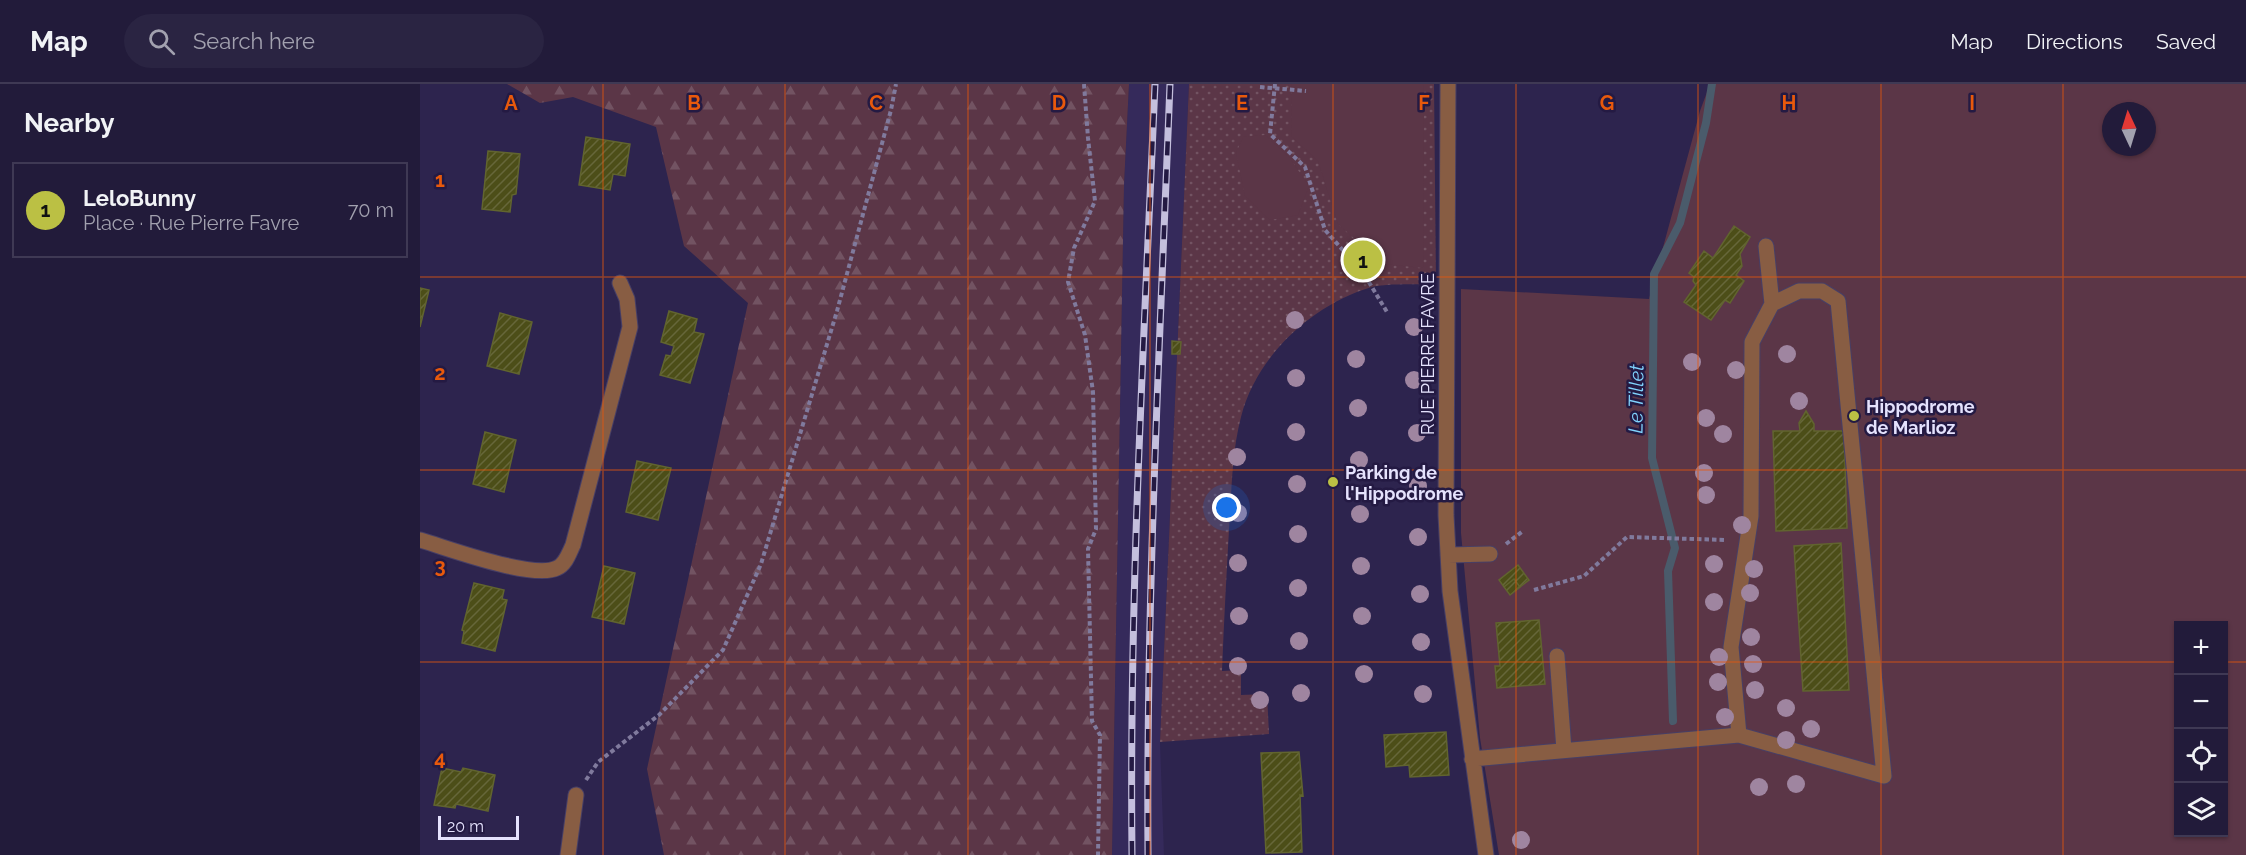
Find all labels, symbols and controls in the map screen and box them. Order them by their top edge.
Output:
search box [124,14,544,68]
text: Map [30,25,88,58]
icon: search [145,25,178,58]
text: Search here [193,28,315,54]
text: Map [1950,29,1993,54]
text: Directions [2026,29,2123,54]
text: Saved [2156,29,2216,54]
text: A [504,91,518,115]
text: B [687,91,701,115]
text: C [869,91,883,115]
text: D [1052,91,1066,115]
text: E [1236,91,1248,115]
text: F [1418,91,1430,115]
text: G [1600,91,1614,115]
text: H [1782,91,1796,115]
text: I [1969,91,1975,115]
north arrow [2102,102,2156,156]
text: Nearby [24,108,114,138]
text: 1 [435,168,445,192]
text: LeloBunny [83,185,196,211]
text: 1 [41,198,50,222]
text: 70 m [348,198,394,222]
text: Place · Rue Pierre Favre [83,211,299,235]
pin: 1 [1344,238,1382,282]
street label: RUE PIERRE FAVRE [1417,273,1438,435]
text: 2 [434,361,446,385]
water label: Le Tillet [1623,364,1649,434]
place label: Hippodrome de Marlioz [1866,396,1975,438]
marker: Hippodrome de Marlioz [1847,409,1861,423]
place label: Parking de l'Hippodrome [1345,462,1463,504]
marker: Parking de l'Hippodrome [1326,475,1340,489]
your location [1212,493,1241,522]
text: 3 [434,554,446,578]
map controls [2174,621,2228,837]
button: + [2174,621,2228,675]
button: − [2174,675,2228,729]
button: locate [2174,729,2228,783]
text: 4 [434,746,446,770]
button: layers [2174,783,2228,837]
scale bar [438,813,519,840]
text: 20 m [447,817,484,836]

